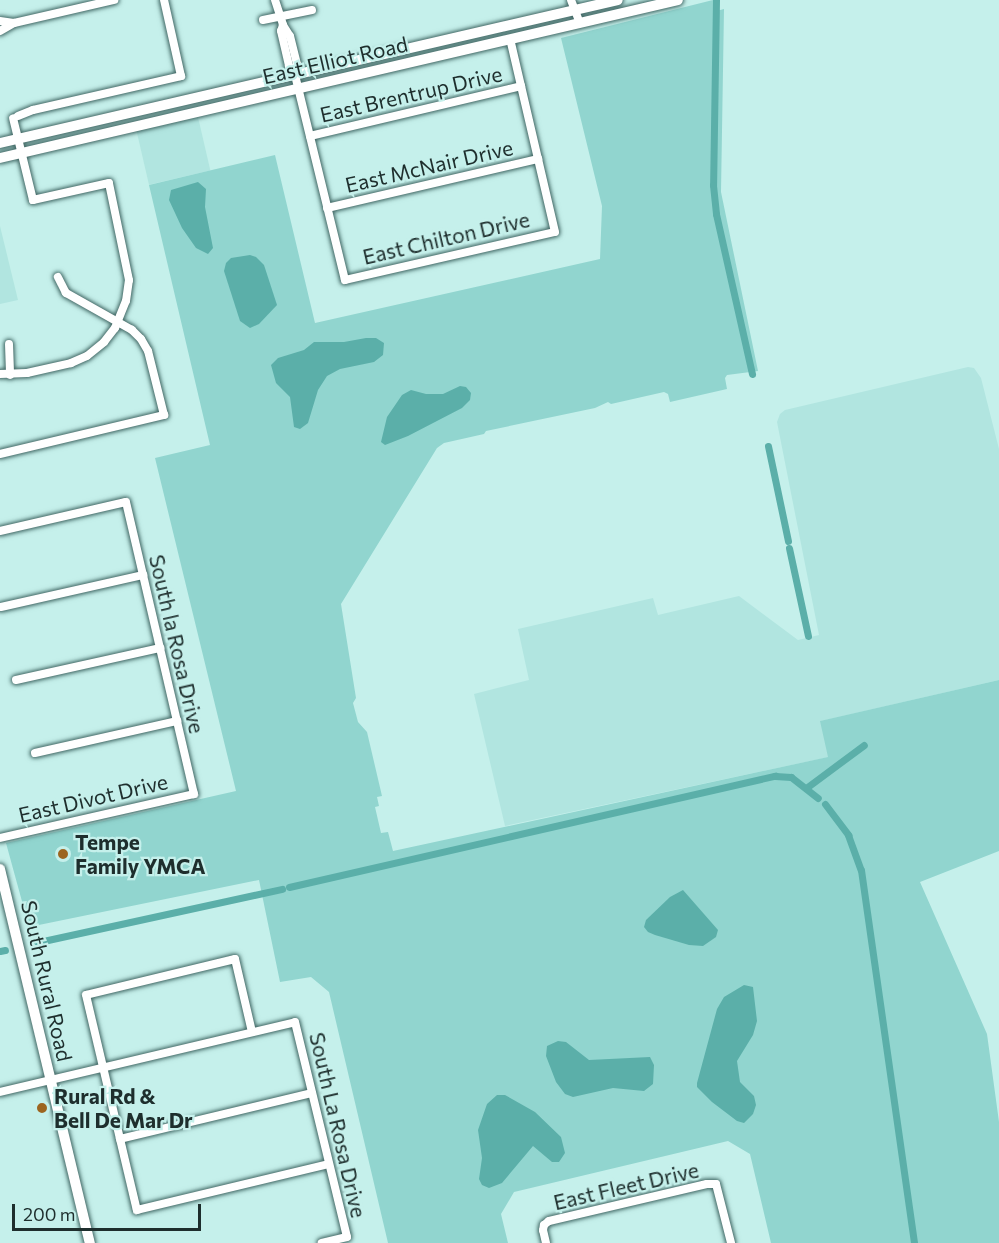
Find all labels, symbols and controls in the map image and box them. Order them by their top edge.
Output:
street label: East Elliot Road [260,31,410,89]
street label: East Brentrup Drive [317,61,505,127]
street label: East McNair Drive [343,134,515,198]
street label: East Chilton Drive [360,207,532,269]
street label: South la Rosa Drive [144,552,210,736]
street label: East Divot Drive [16,769,170,827]
place label: Tempe Family YMCA [75,829,206,879]
marker: Tempe Family YMCA [56,847,70,861]
street label: South Rural Road [16,898,78,1064]
street label: South La Rosa Drive [304,1030,372,1220]
place label: Rural Rd & Bell De Mar Dr [54,1083,193,1133]
marker: Rural Rd & Bell De Mar Dr [35,1101,49,1115]
street label: East Fleet Drive [551,1157,701,1215]
scale bar [15,1192,204,1230]
text: 200 m [23,1203,76,1225]

